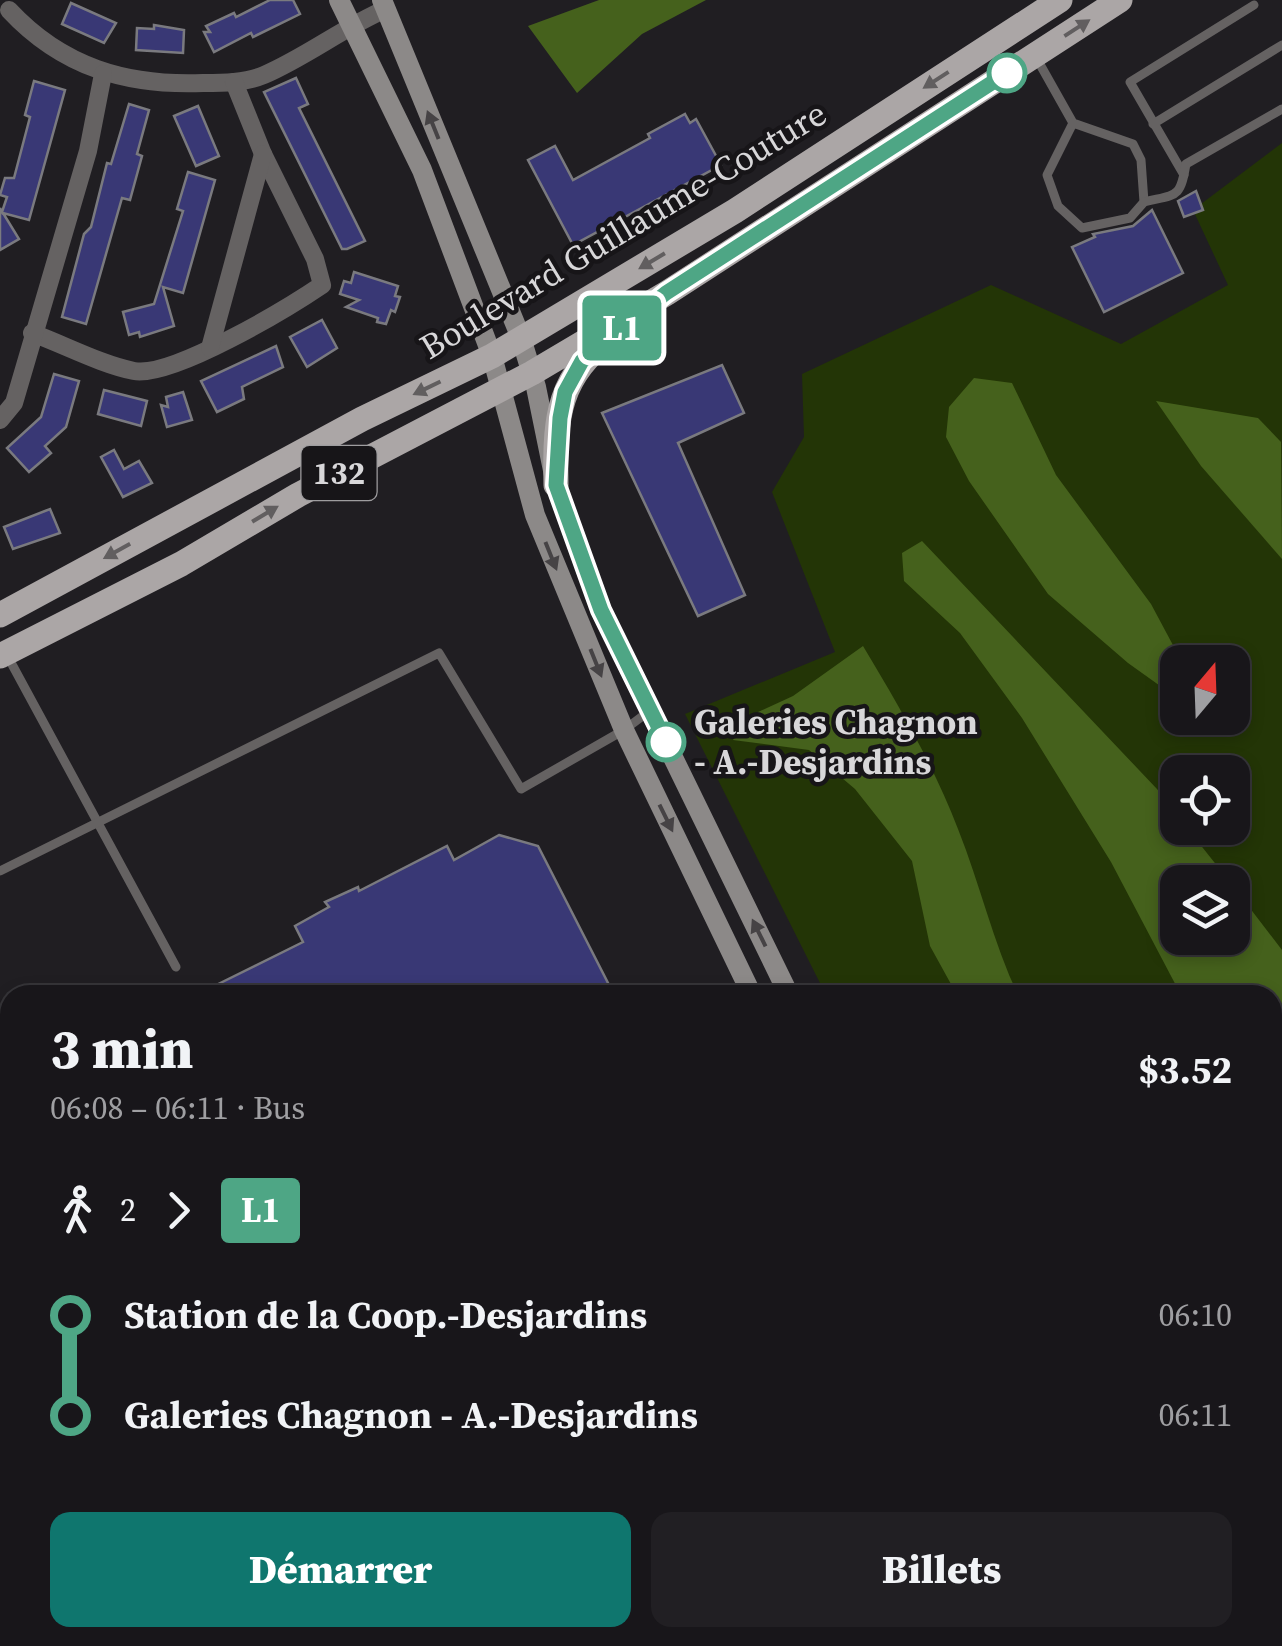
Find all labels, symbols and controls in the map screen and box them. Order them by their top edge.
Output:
one-way arrow [1064,19,1091,37]
unlabelled marker [988,54,1026,92]
one-way arrow [923,70,950,88]
street label: Boulevard Guillaume-Couture [411,89,835,371]
one-way arrow [425,110,441,140]
one-way arrow [638,252,666,269]
line badge: L1 [577,296,667,360]
text: L1 [602,304,642,352]
one-way arrow [412,379,441,396]
road number: 132 [302,446,376,500]
one-way arrow [251,506,279,523]
one-way arrow [544,541,560,571]
one-way arrow [103,542,132,559]
north arrow [1160,645,1250,735]
map controls [1160,645,1250,955]
one-way arrow [588,649,604,678]
place label: Galeries Chagnon - A.-Desjardins [694,698,978,786]
marker: Galeries Chagnon - A.-Desjardins [647,723,685,761]
button: locate [1160,755,1250,845]
one-way arrow [657,804,674,833]
button: layers [1160,865,1250,955]
one-way arrow [751,918,768,947]
text: 3 min [50,1011,193,1086]
text: $3.52 [1138,1044,1232,1096]
text: 06:08 – 06:11 · Bus [50,1086,305,1130]
icon: walk [50,1183,105,1238]
icon: forward [151,1183,206,1238]
text: L1 [241,1186,280,1234]
text: 2 [120,1188,136,1232]
text: Station de la Coop.-Desjardins [124,1289,647,1341]
text: 06:10 [1158,1293,1232,1337]
text: Galeries Chagnon - A.-Desjardins [124,1389,698,1441]
text: 06:11 [1158,1393,1232,1437]
button: Démarrer [50,1512,631,1627]
button: Billets [651,1512,1232,1627]

